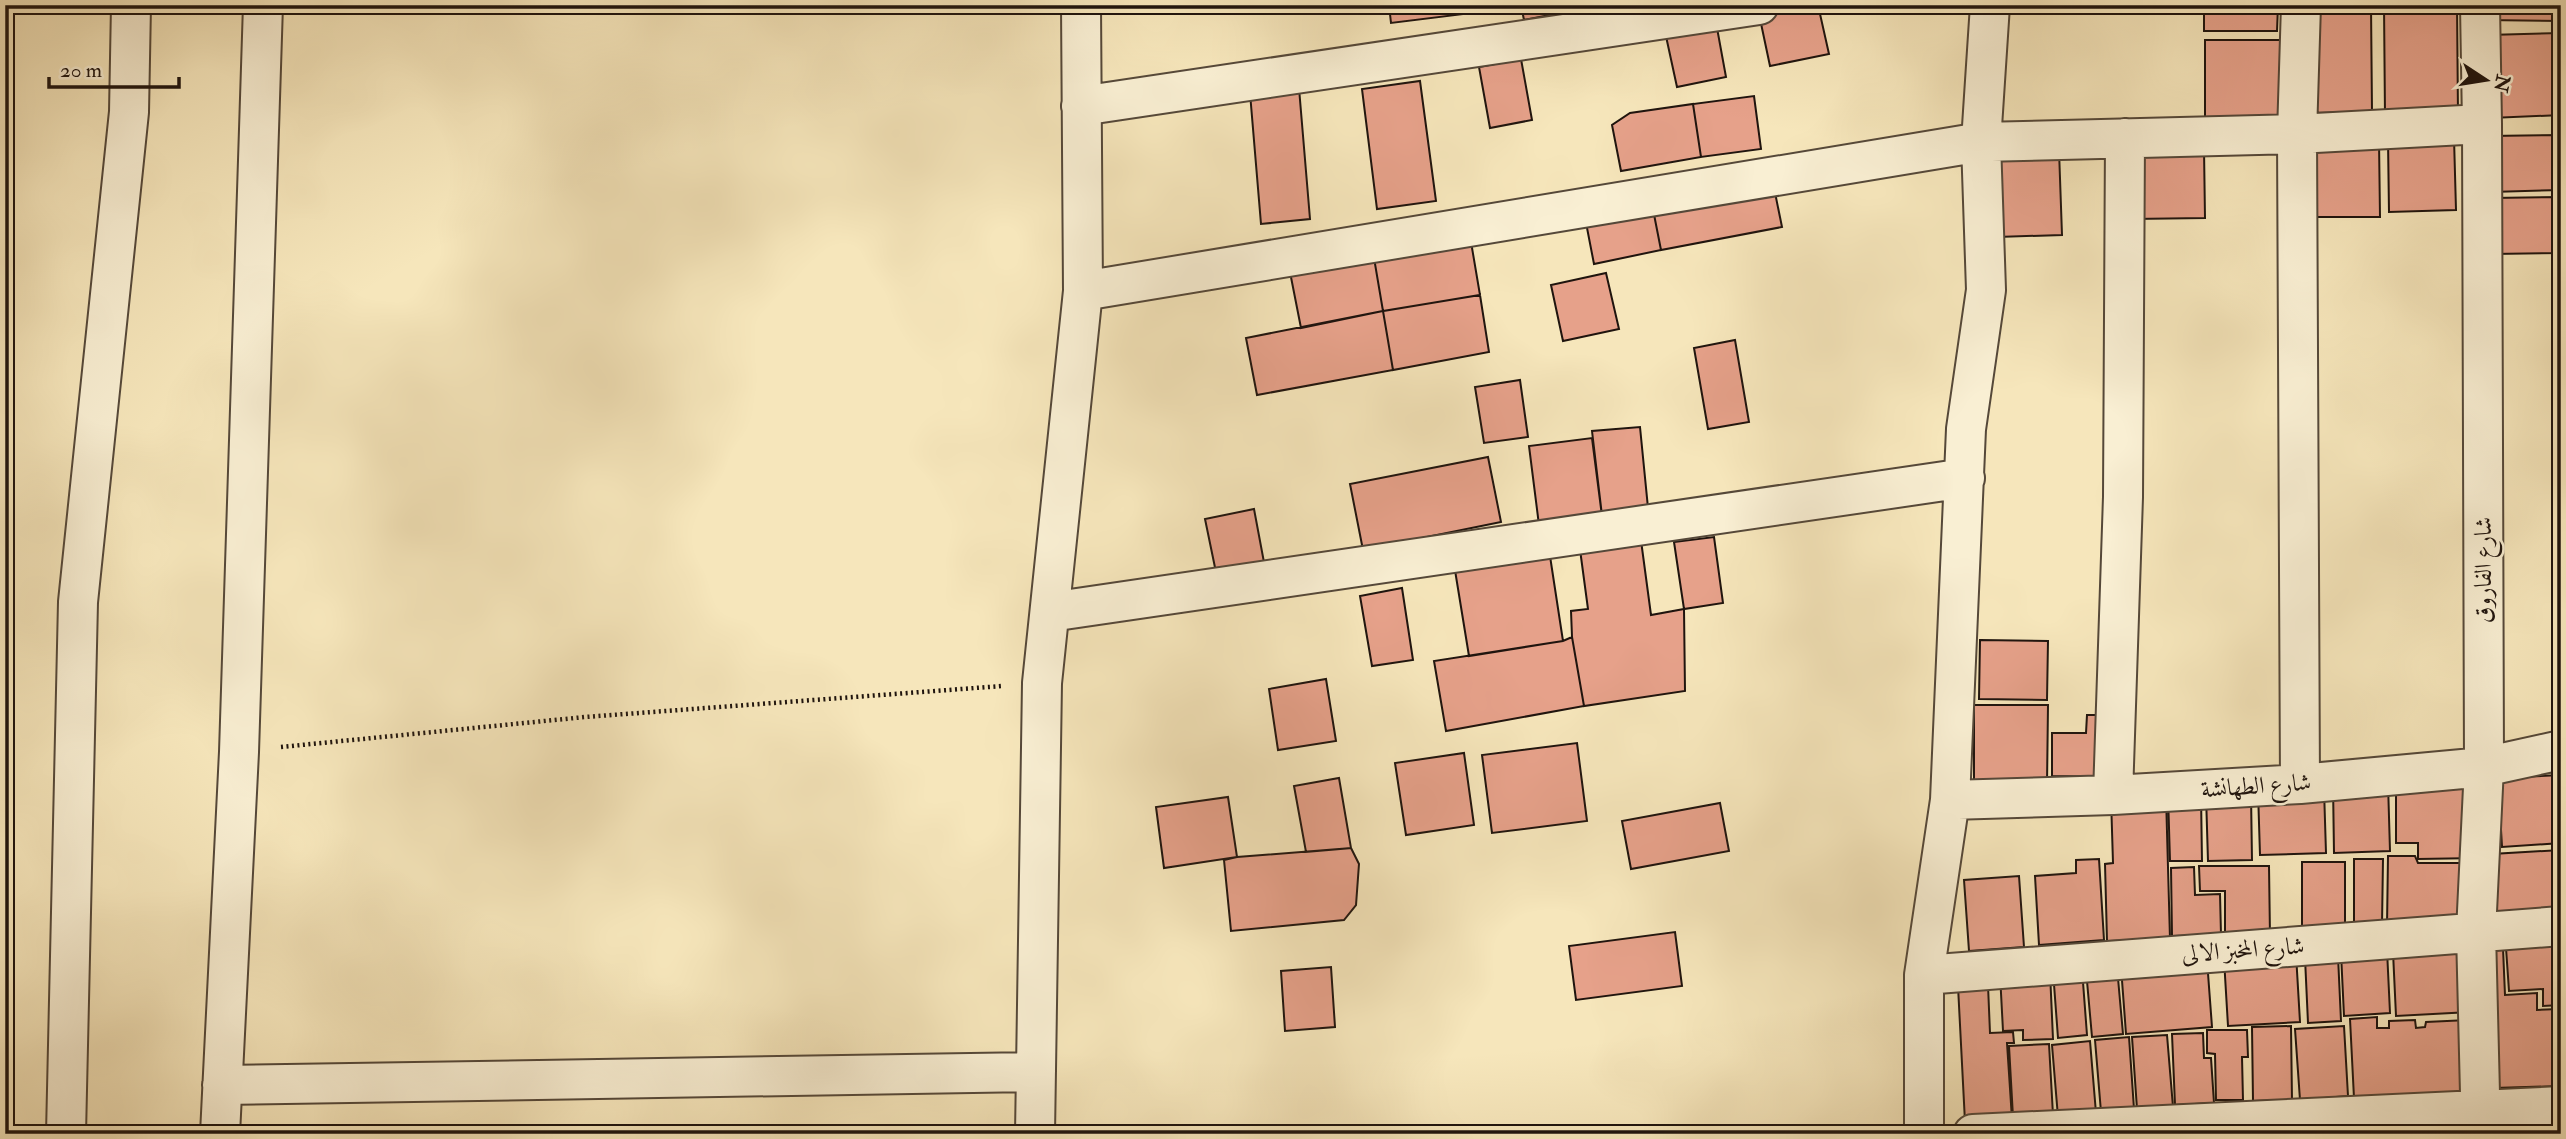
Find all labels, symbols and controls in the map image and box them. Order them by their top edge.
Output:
scale bar [49,46,178,90]
north arrow [2450,46,2520,116]
text: 20 m [60,57,102,84]
text: N [2488,72,2515,95]
street label: شارع الفاروق [2468,517,2503,623]
street label: شارع الطهانشة [2200,767,2312,809]
street label: شارع المخبز الالى [2180,930,2306,974]

